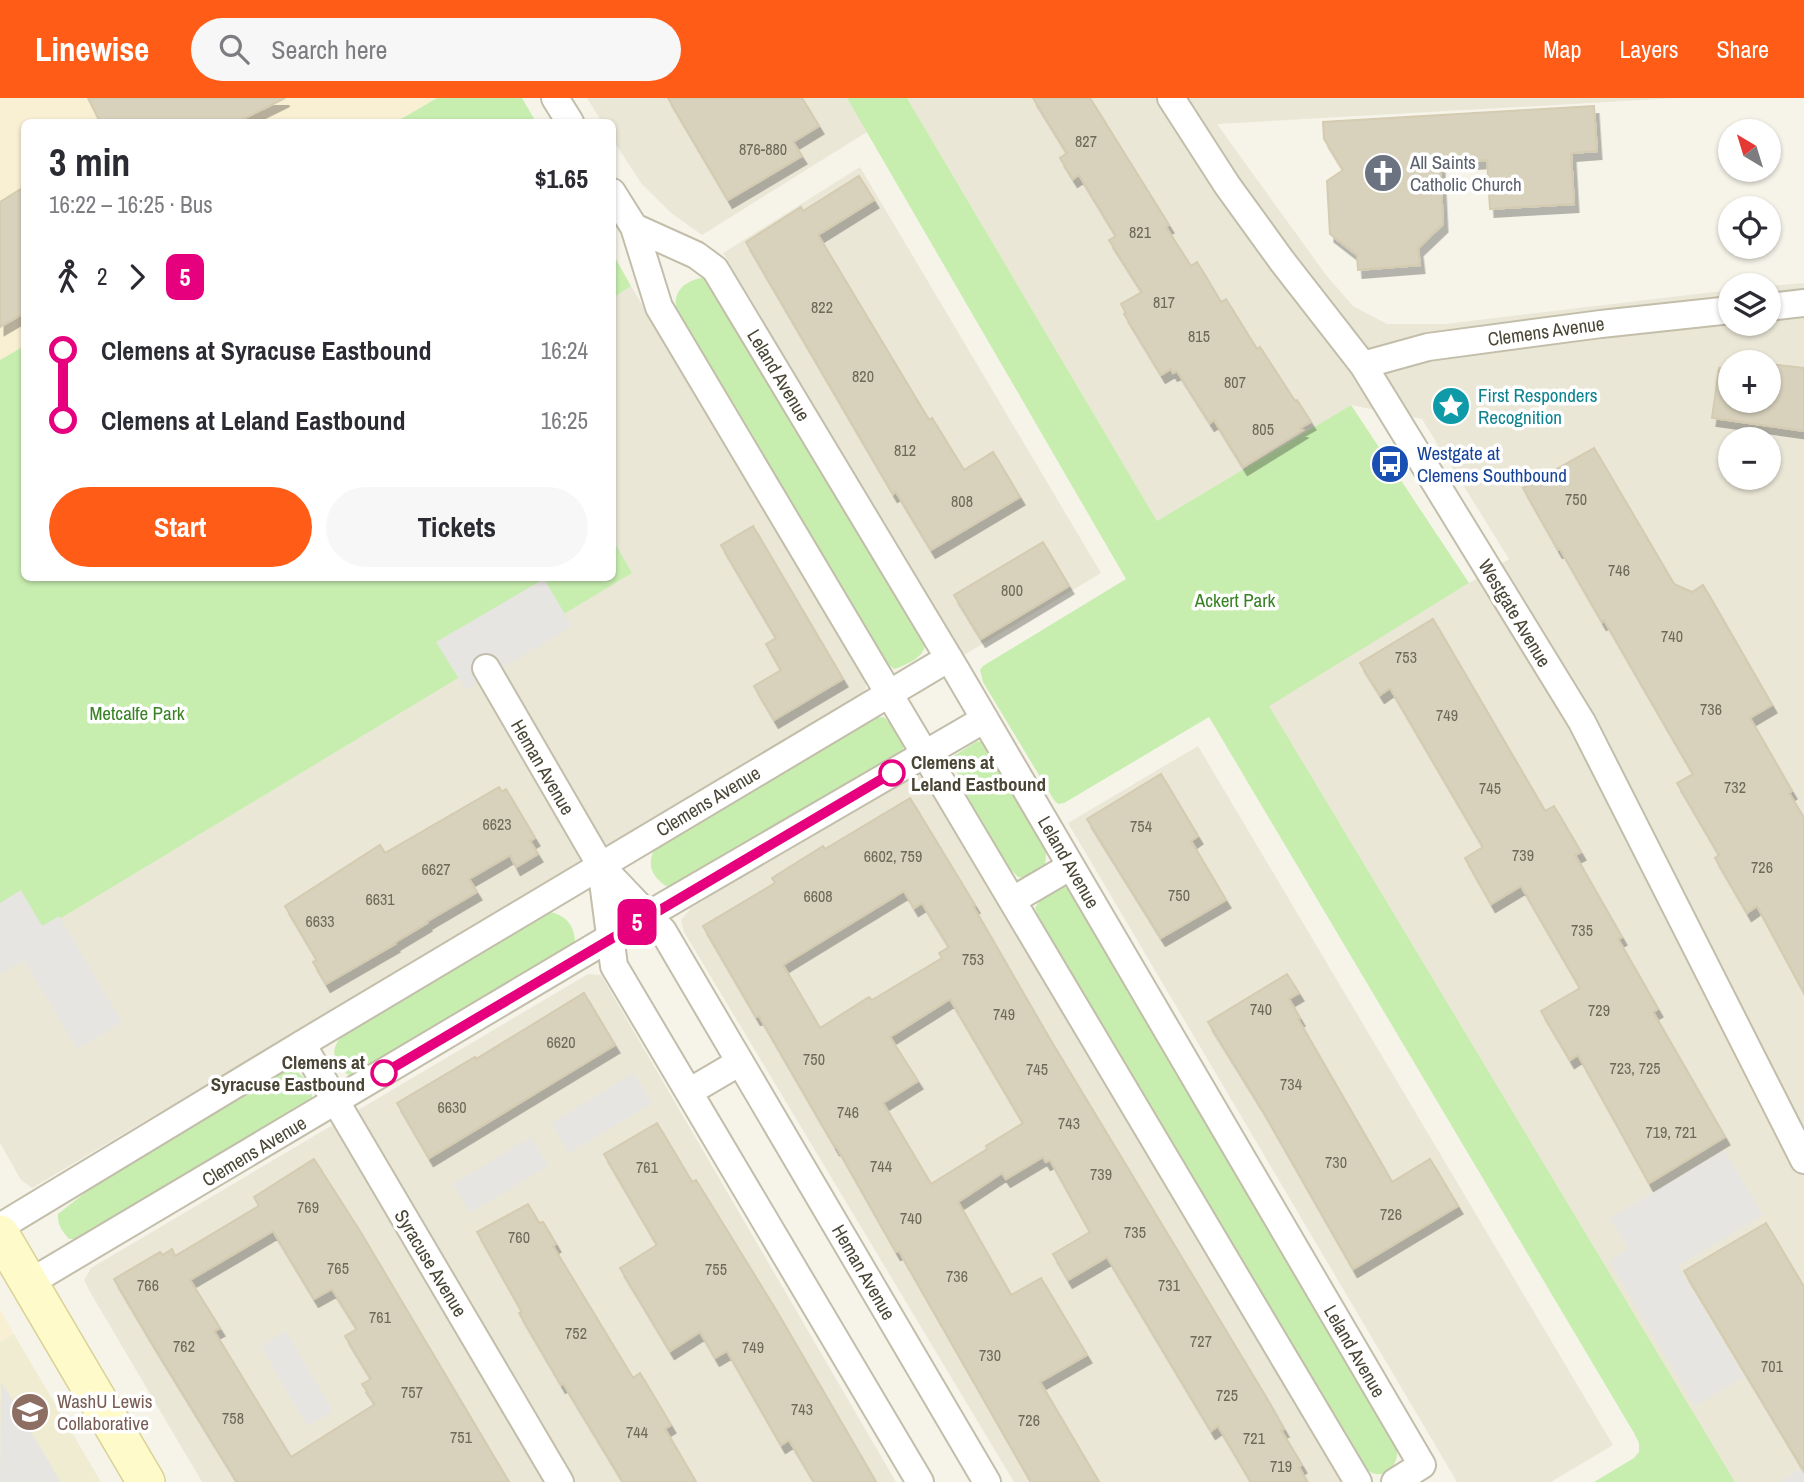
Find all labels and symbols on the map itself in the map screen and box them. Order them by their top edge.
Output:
north arrow [1718,119,1782,182]
house number: 827 [1075,130,1097,152]
house number: 876-880 [739,138,787,160]
place label: All Saints Catholic Church [1409,149,1522,197]
church icon: All Saints Catholic Church [1362,152,1404,194]
house number: 821 [1129,221,1152,243]
house number: 817 [1153,291,1175,313]
house number: 822 [811,296,833,318]
street label: Clemens Avenue [1486,310,1606,352]
street label: Leland Avenue [741,324,817,426]
house number: 815 [1188,325,1210,347]
house number: 820 [852,365,874,387]
house number: 807 [1224,371,1246,393]
place label: First Responders Recognition [1478,382,1598,430]
place icon: First Responders Recognition [1430,385,1472,427]
house number: 805 [1252,418,1274,440]
house number: 812 [894,439,916,461]
place label: Westgate at Clemens Southbound [1417,440,1567,488]
bus stop icon: Westgate at Clemens Southbound [1369,443,1411,485]
house number: 750 [1565,488,1587,510]
house number: 808 [951,490,973,512]
street label: Westgate Avenue [1473,554,1557,672]
house number: 746 [1608,559,1630,581]
house number: 800 [1001,579,1023,601]
park label: Ackert Park [1194,587,1275,613]
house number: 740 [1661,625,1683,647]
house number: 753 [1395,646,1417,668]
house number: 736 [1700,698,1722,720]
park label: Metcalfe Park [89,700,185,726]
house number: 749 [1436,704,1458,726]
street label: Heman Avenue [505,714,581,820]
place label: Clemens at Leland Eastbound [911,749,1046,797]
street label: Clemens Avenue [651,760,765,842]
marker: Clemens at Leland Eastbound [879,760,905,786]
house number: 732 [1724,776,1746,798]
house number: 745 [1479,777,1501,799]
street label: Leland Avenue [1032,811,1106,913]
house number: 6623 [482,813,512,835]
house number: 754 [1130,815,1152,837]
house number: 739 [1512,844,1534,866]
house number: 6602, 759 [864,845,922,867]
house number: 726 [1751,856,1773,878]
house number: 6627 [421,858,451,880]
house number: 750 [1168,884,1190,906]
house number: 6608 [803,885,833,907]
house number: 6631 [365,888,395,910]
line badge: 5 [614,899,660,945]
house number: 6633 [305,910,335,932]
house number: 735 [1571,919,1593,941]
house number: 753 [962,948,984,970]
house number: 740 [1250,998,1272,1020]
house number: 729 [1588,999,1610,1021]
house number: 749 [993,1003,1015,1025]
house number: 6620 [546,1031,576,1053]
house number: 750 [803,1048,825,1070]
place label: Clemens at Syracuse Eastbound [211,1049,365,1097]
house number: 723, 725 [1609,1057,1661,1079]
house number: 745 [1026,1058,1048,1080]
marker: Clemens at Syracuse Eastbound [371,1060,397,1086]
house number: 734 [1280,1073,1302,1095]
house number: 6630 [437,1096,467,1118]
house number: 746 [837,1101,859,1123]
street label: Clemens Avenue [197,1110,311,1192]
house number: 743 [1058,1112,1080,1134]
house number: 719, 721 [1645,1121,1697,1143]
house number: 730 [1325,1151,1347,1173]
house number: 744 [870,1155,892,1177]
house number: 761 [636,1156,659,1178]
house number: 739 [1090,1163,1112,1185]
house number: 769 [297,1196,319,1218]
house number: 726 [1380,1203,1402,1225]
street label: Syracuse Avenue [389,1204,473,1322]
house number: 740 [900,1207,922,1229]
street label: Heman Avenue [826,1219,902,1325]
house number: 735 [1124,1221,1146,1243]
house number: 760 [508,1226,530,1248]
house number: 765 [327,1257,349,1279]
house number: 755 [705,1258,727,1280]
house number: 736 [946,1265,968,1287]
house number: 766 [137,1274,159,1296]
house number: 731 [1158,1274,1181,1296]
street label: Leland Avenue [1318,1300,1392,1402]
house number: 761 [369,1306,392,1328]
house number: 752 [565,1322,587,1344]
house number: 727 [1190,1330,1212,1352]
house number: 762 [173,1335,195,1357]
house number: 749 [742,1336,764,1358]
house number: 730 [979,1344,1001,1366]
house number: 701 [1761,1355,1784,1377]
house number: 757 [401,1381,423,1403]
house number: 725 [1216,1384,1238,1406]
place label: WashU Lewis Collaborative [57,1388,153,1436]
school or university icon: WashU Lewis Collaborative [9,1391,51,1433]
house number: 743 [791,1398,813,1420]
house number: 758 [222,1407,244,1429]
house number: 726 [1018,1409,1040,1431]
house number: 744 [626,1421,648,1443]
house number: 751 [450,1426,473,1448]
house number: 721 [1243,1427,1266,1449]
house number: 719 [1270,1455,1292,1477]

